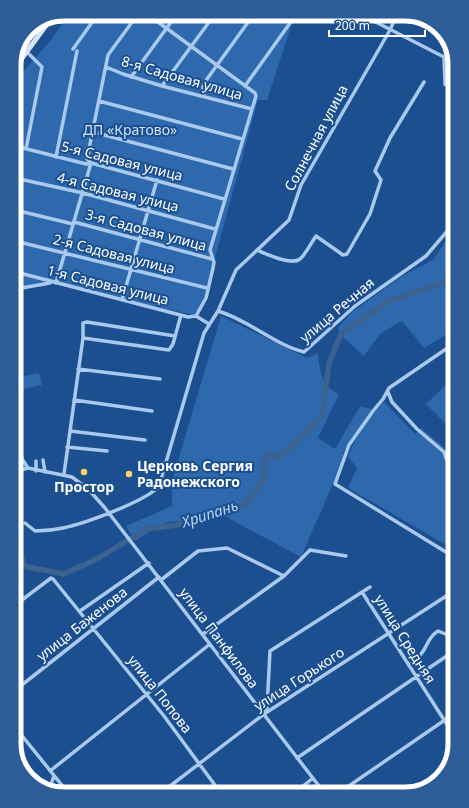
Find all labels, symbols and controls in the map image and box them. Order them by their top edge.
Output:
scale bar [329,12,425,38]
text: 200 m [335,17,370,34]
street label: 8-я Садовая улица [119,51,245,104]
street label: Солнечная улица [280,81,352,194]
park label: ДП «Кратово» [83,120,177,139]
street label: 5-я Садовая улица [59,136,185,185]
street label: 4-я Садовая улица [55,167,181,216]
street label: 3-я Садовая улица [83,204,209,255]
street label: 2-я Садовая улица [51,229,177,278]
street label: 1-я Садовая улица [45,260,171,309]
street label: улица Речная [295,273,378,346]
place label: Церковь Сергия Радонежского [137,456,253,491]
marker: Простор [79,467,89,477]
marker: Церковь Сергия Радонежского [124,469,134,479]
place label: Простор [54,477,114,496]
water label: Хрипань [178,494,241,532]
street label: улица Баженова [32,582,131,665]
street label: улица Панфилова [175,584,263,692]
street label: улица Средняя [370,591,440,687]
street label: улица Горького [250,642,348,715]
street label: улица Попова [124,651,197,737]

